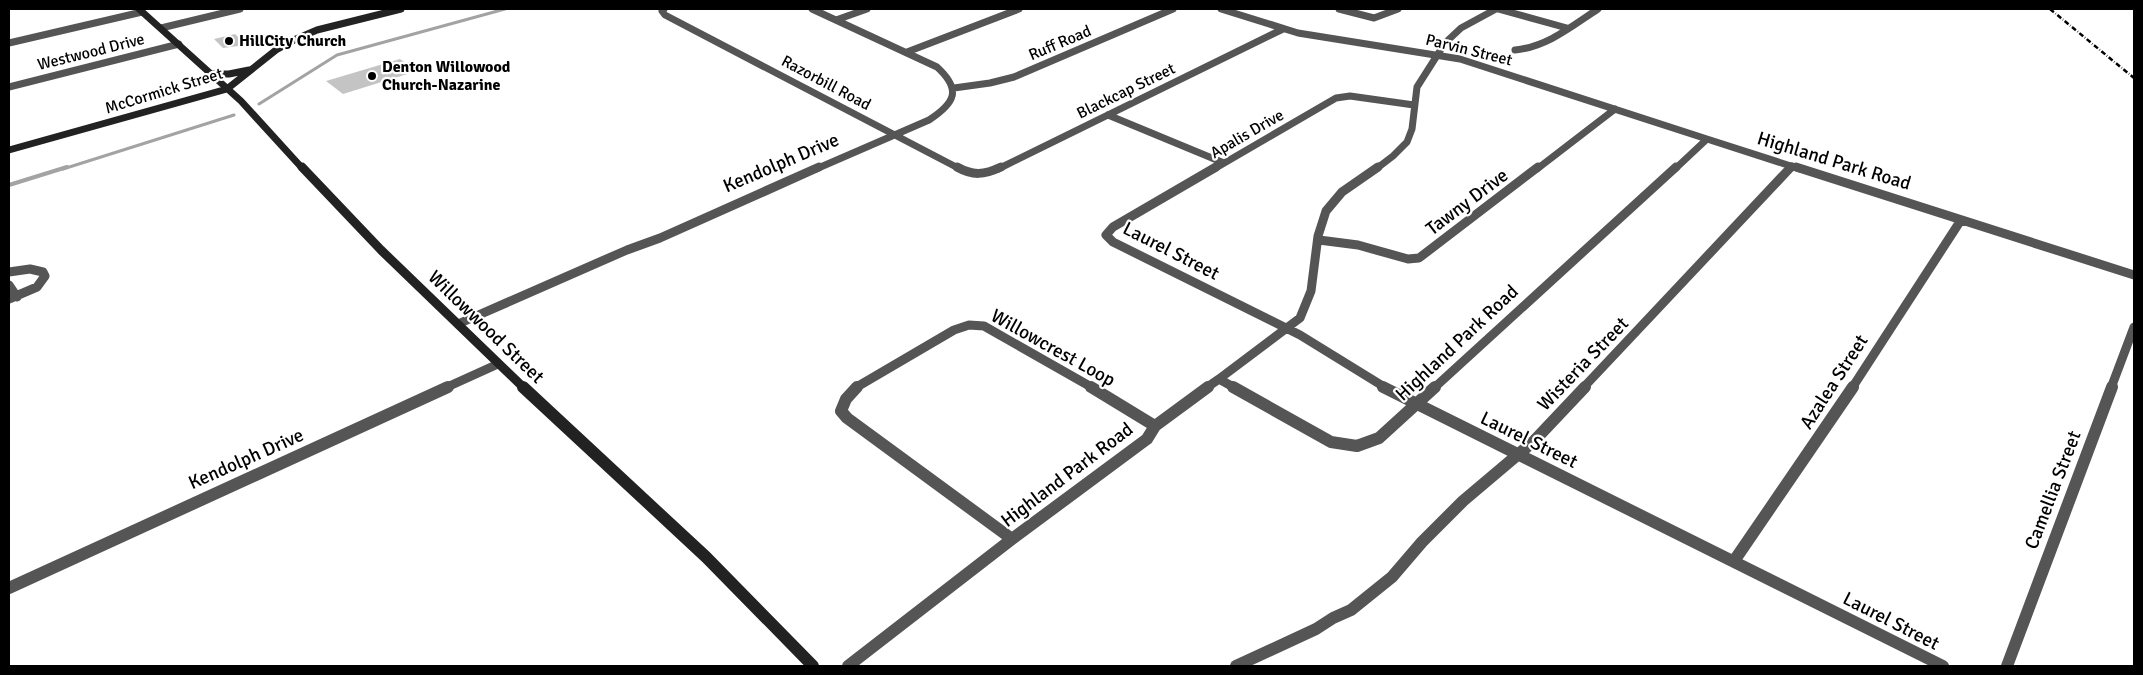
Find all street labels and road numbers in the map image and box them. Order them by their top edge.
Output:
street label: Ruff Road [1026,21,1094,65]
street label: Westwood Drive [35,29,147,75]
street label: Parvin Street [1424,30,1515,71]
street label: Razorbill Road [778,51,874,115]
street label: Blackcap Street [1074,58,1179,123]
street label: McCormick Street [103,63,226,118]
street label: Apalis Drive [1207,105,1287,163]
street label: Highland Park Road [1754,126,1914,196]
street label: Kendolph Drive [719,128,843,198]
street label: Tawny Drive [1421,163,1513,241]
street label: Laurel Street [1119,216,1224,286]
street label: Willowwood Street [423,265,549,389]
street label: Highland Park Road [1390,280,1524,406]
street label: Willowcrest Loop [987,304,1119,392]
street label: Wisteria Street [1532,312,1634,416]
street label: Azalea Street [1795,330,1874,434]
street label: Laurel Street [1476,406,1582,474]
street label: Highland Park Road [996,417,1138,533]
street label: Kendolph Drive [185,423,307,495]
street label: Camellia Street [2019,427,2087,553]
street label: Laurel Street [1839,586,1944,656]

